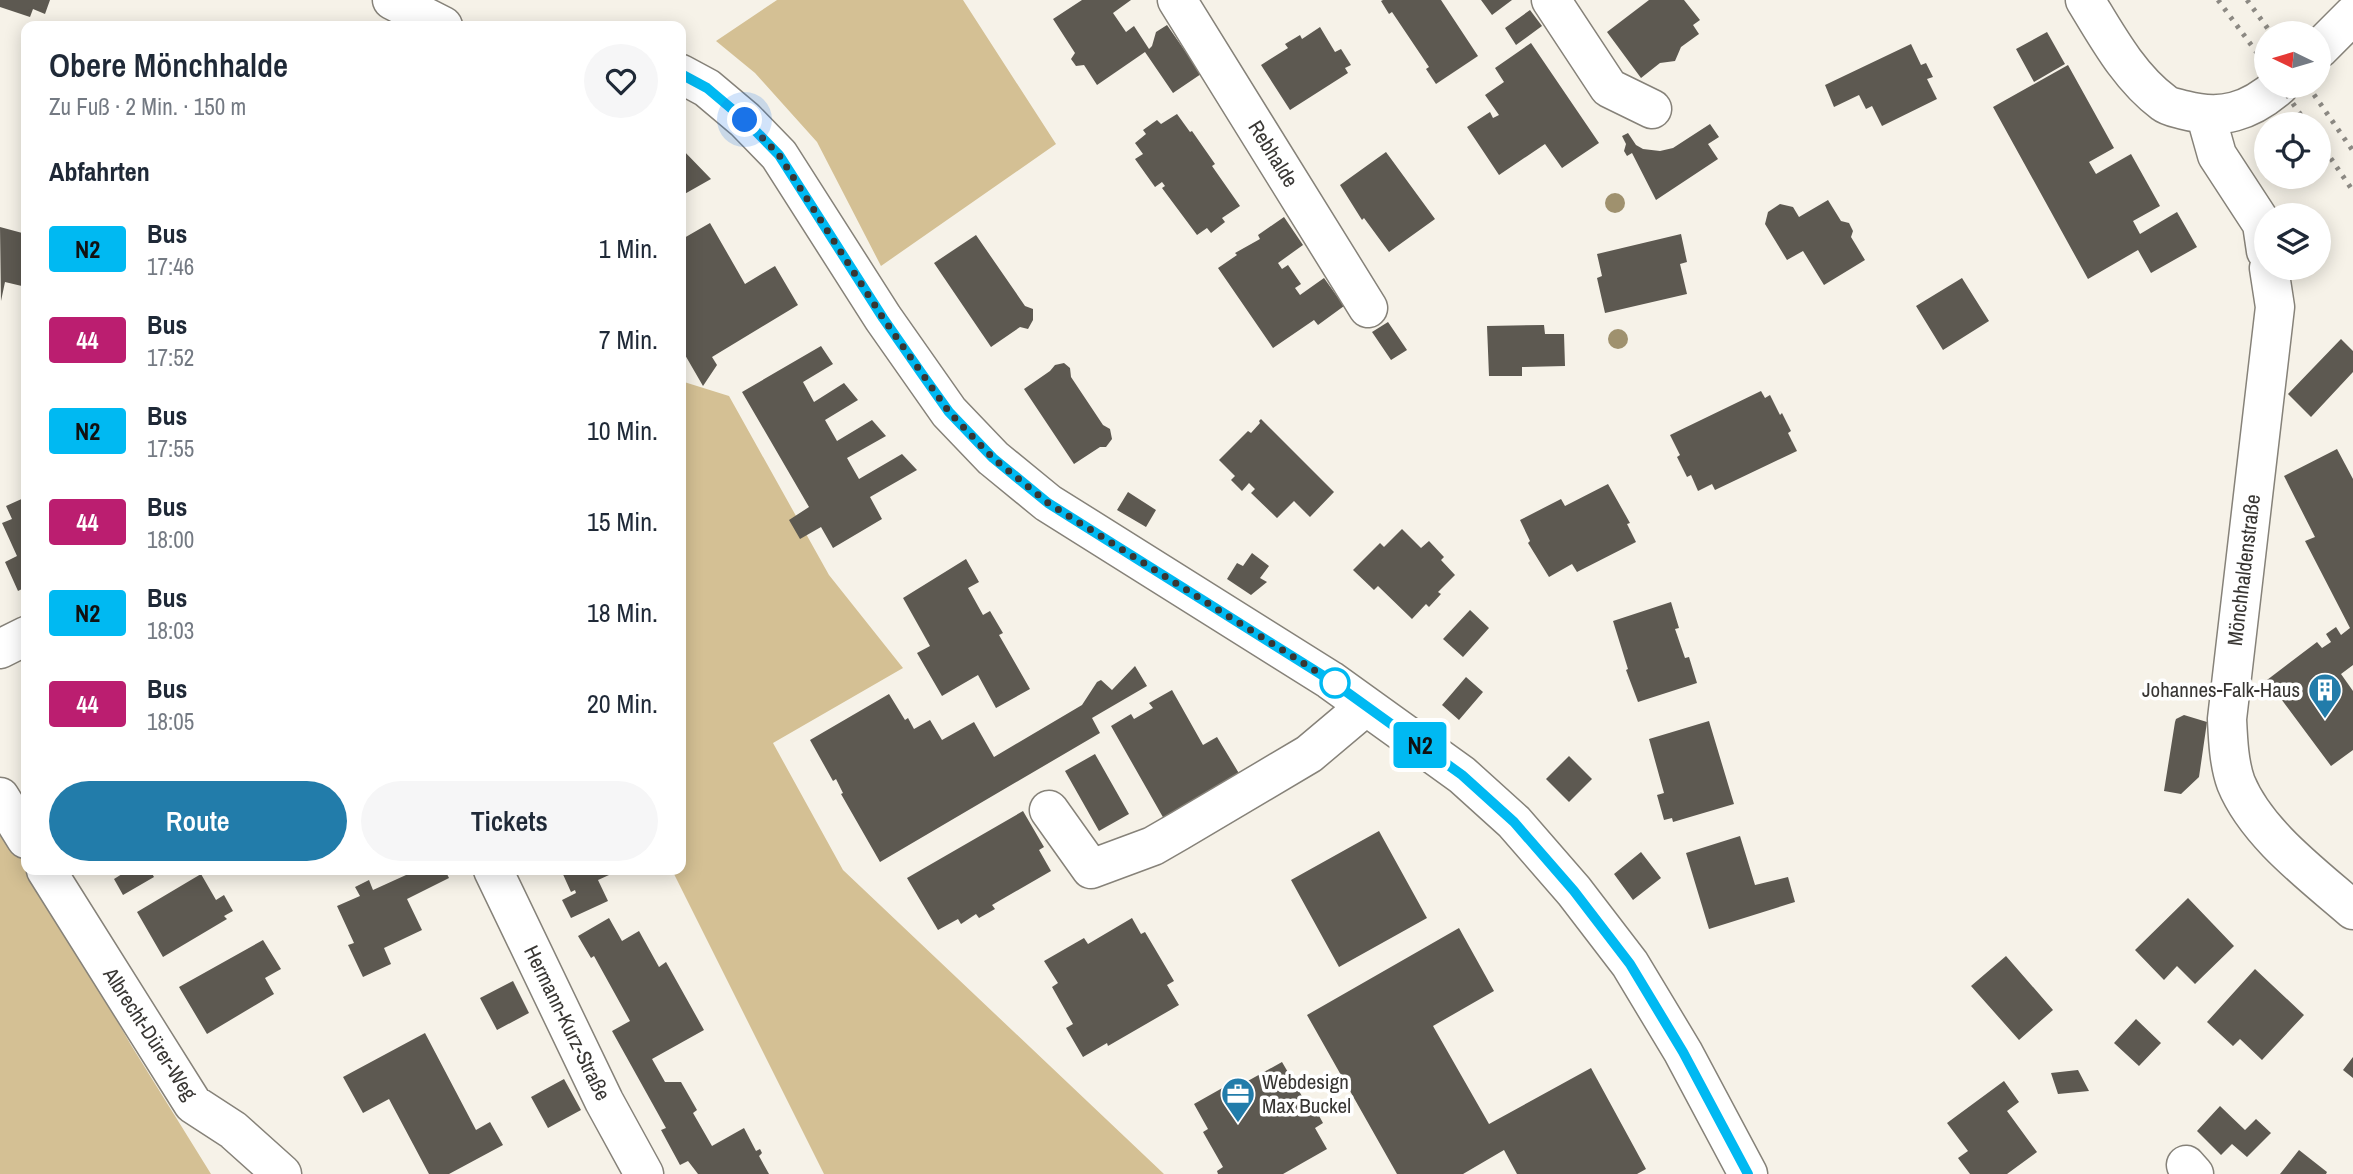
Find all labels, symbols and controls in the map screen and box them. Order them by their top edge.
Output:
north arrow [2254,21,2331,98]
map controls [2254,21,2331,280]
text: Obere Mönchhalde [49,43,288,87]
button: heart [584,44,658,118]
text: Zu Fuß · 2 Min. · 150 m [49,91,246,122]
your location [727,102,762,137]
button: locate [2254,112,2331,189]
street label: Rebhalde [1242,115,1305,193]
text: Abfahrten [49,154,150,189]
button: layers [2254,203,2331,280]
text: Bus [147,216,187,251]
text: 1 Min. [599,231,658,266]
text: N2 [75,233,100,265]
text: 17:46 [147,251,194,282]
text: Bus [147,307,187,342]
text: 7 Min. [599,322,658,357]
text: 44 [77,324,98,356]
text: 17:52 [147,342,194,373]
text: Bus [147,398,187,433]
text: 10 Min. [587,413,658,448]
text: N2 [75,415,100,447]
text: 17:55 [147,433,194,464]
text: Bus [147,489,187,524]
street label: Mönchhaldenstraße [2220,493,2267,647]
text: 15 Min. [587,504,658,539]
text: 44 [77,506,98,538]
text: 18:00 [147,524,194,555]
text: Bus [147,580,187,615]
text: 18 Min. [587,595,658,630]
text: N2 [75,597,100,629]
text: 18:03 [147,615,194,646]
unlabelled marker [1320,668,1350,698]
text: Bus [147,671,187,706]
building icon: Johannes-Falk-Haus [2306,671,2344,720]
place label: Johannes-Falk-Haus [2142,675,2300,704]
text: 20 Min. [587,686,658,721]
text: 44 [77,688,98,720]
text: 18:05 [147,706,194,737]
line badge: N2 [1388,722,1452,768]
text: N2 [1407,729,1433,761]
button: Route [49,781,347,861]
button: Tickets [361,781,658,861]
street label: Hermann-Kurz-Straße [517,940,618,1105]
street label: Albrecht-Dürer-Weg [96,961,204,1106]
place label: Webdesign Max Buckel [1262,1067,1351,1120]
office icon: Webdesign Max Buckel [1219,1075,1257,1124]

